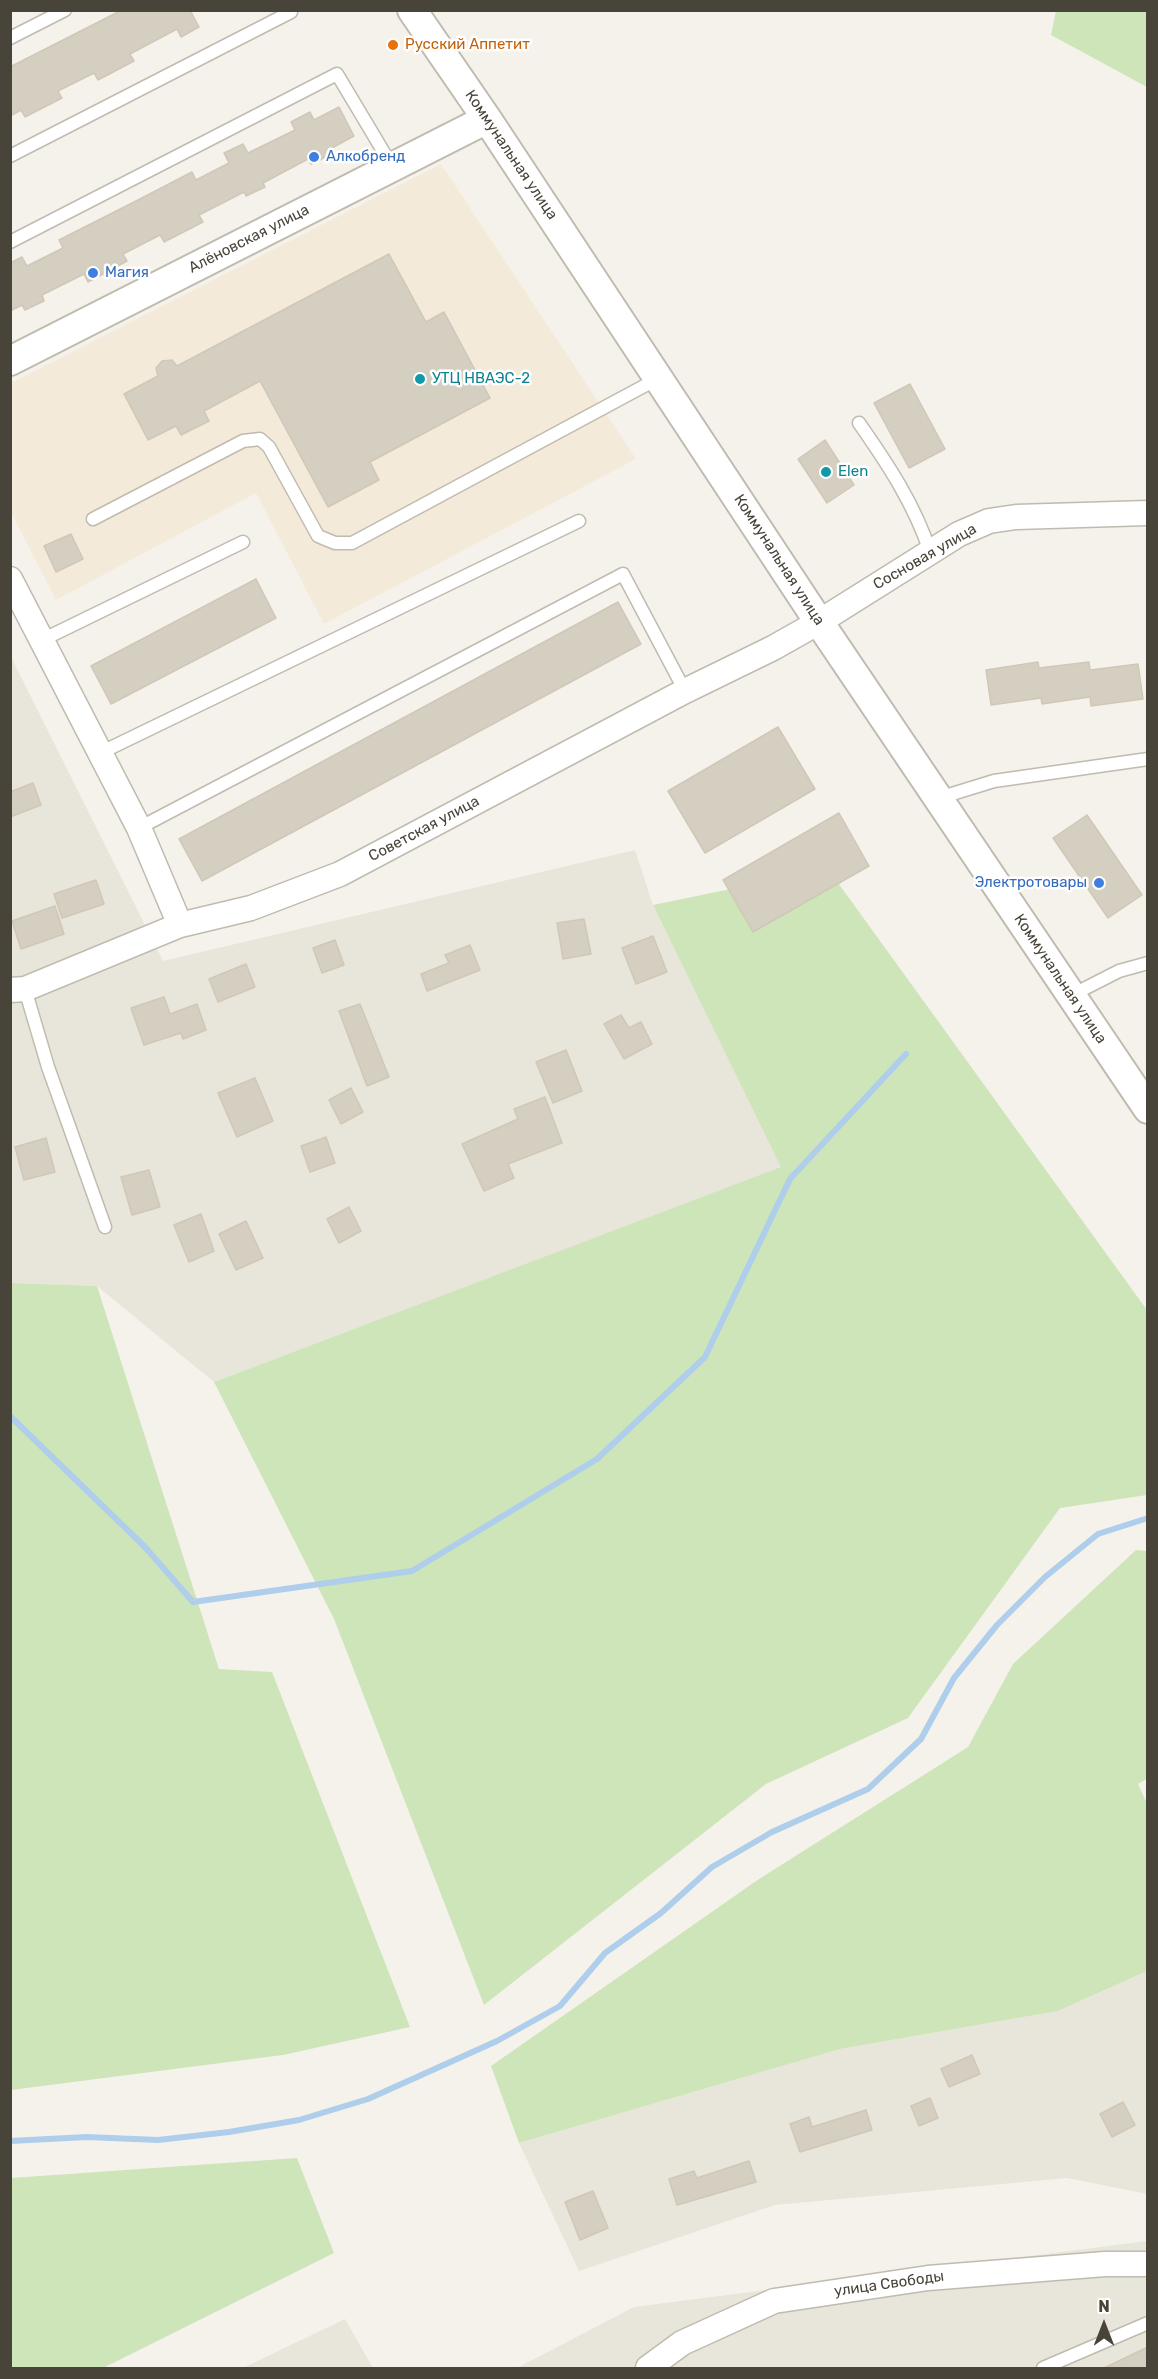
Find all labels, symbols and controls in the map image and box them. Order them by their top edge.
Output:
place label: Русский Аппетит [405,36,530,54]
marker: Русский Аппетит [386,38,400,52]
street label: Коммунальная улица [461,87,561,223]
place label: Алкобренд [326,148,405,166]
marker: Алкобренд [307,150,321,164]
street label: Алёновская улица [186,201,312,277]
place label: Магия [105,264,149,282]
marker: Магия [86,266,100,280]
place label: УТЦ НВАЭС-2 [432,370,530,388]
marker: УТЦ НВАЭС-2 [413,372,427,386]
place label: Elen [838,463,868,481]
marker: Elen [819,465,833,479]
street label: Коммунальная улица [730,491,828,629]
street label: Сосновая улица [870,520,980,594]
street label: Советская улица [366,792,482,866]
place label: Электротовары [975,874,1087,892]
marker: Электротовары [1092,876,1106,890]
street label: Коммунальная улица [1010,911,1110,1047]
street label: улица Свободы [833,2267,945,2301]
north arrow [1074,2295,1134,2355]
text: N [1098,2297,1110,2316]

